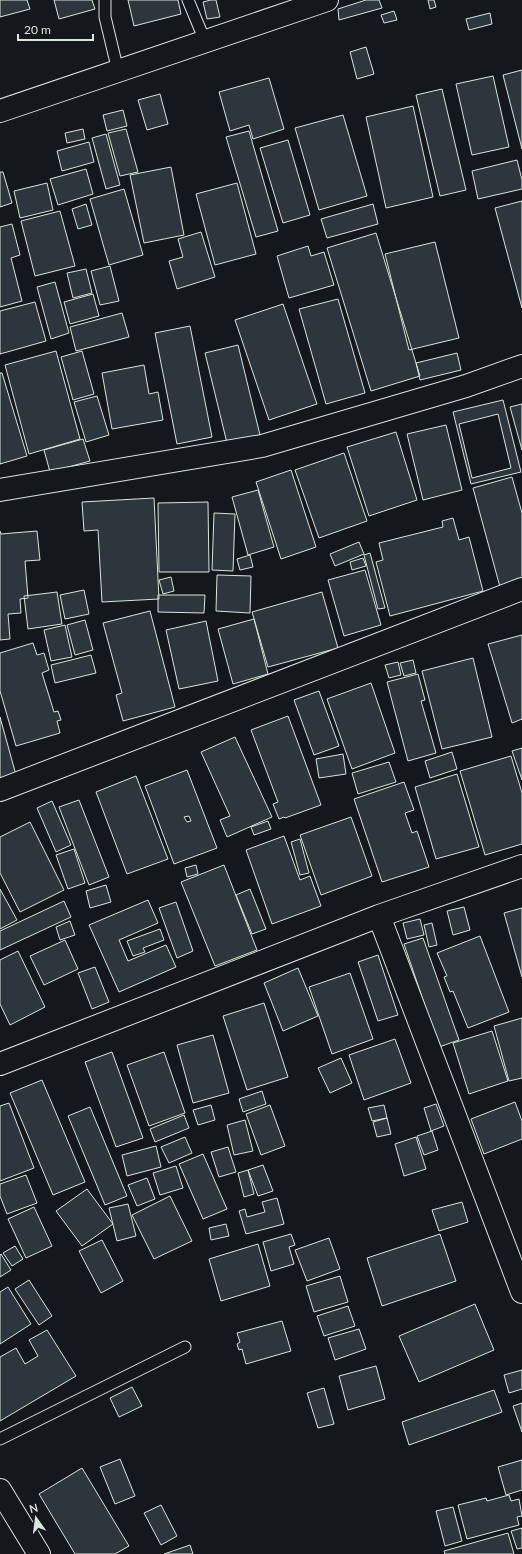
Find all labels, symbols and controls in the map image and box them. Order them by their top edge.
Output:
scale bar [18,16,93,42]
text: 20 m [24,22,51,37]
north arrow [16,1498,56,1538]
text: N [28,1500,39,1515]

